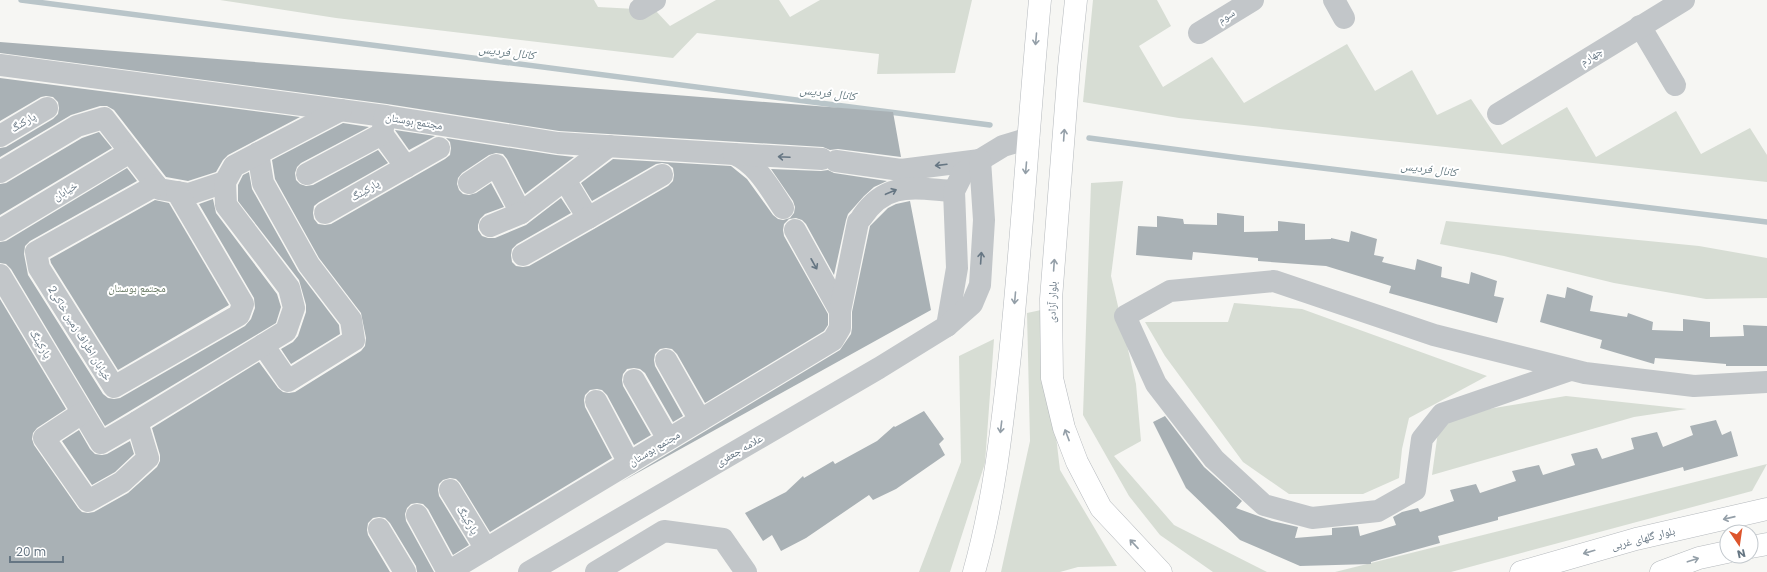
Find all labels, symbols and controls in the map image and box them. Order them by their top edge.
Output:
street label: سوم [1214,5,1238,27]
one-way arrow [1033,32,1040,45]
water label: کانال فردیس [478,40,538,64]
street label: چهارم [1577,43,1605,69]
water label: کانال فردیس [799,81,859,105]
street label: پارکنگ [7,108,39,136]
street label: مجتمع بوستان [384,109,444,133]
one-way arrow [1060,129,1067,142]
one-way arrow [778,153,791,161]
water label: کانال فردیس [1400,157,1460,181]
one-way arrow [935,161,948,169]
one-way arrow [1023,161,1030,174]
street label: پارکینگ [348,175,383,205]
street label: خیابان [50,177,80,205]
one-way arrow [884,188,896,195]
one-way arrow [978,252,985,265]
one-way arrow [811,258,818,270]
one-way arrow [1051,259,1058,272]
park label: مجتمع بوستان [108,280,166,296]
street label: بلوار آزادی [1043,281,1061,323]
street label: خیابان اطراف زمین خاکی2 [44,283,116,383]
one-way arrow [1012,291,1019,304]
street label: پارکینگ [26,327,56,362]
one-way arrow [998,420,1005,433]
street label: مجتمع بوستان [625,426,683,470]
one-way arrow [1062,429,1070,441]
street label: علامه جعفری [712,430,766,470]
street label: پارکینگ [453,503,483,538]
one-way arrow [1723,514,1736,522]
street label: بلوار گلهای غربی [1609,522,1677,554]
north arrow [1719,524,1759,564]
scale bar [10,538,63,564]
one-way arrow [1130,539,1139,549]
text: 20 m [16,543,46,560]
text: N [1735,545,1747,562]
one-way arrow [1583,549,1596,556]
one-way arrow [1686,556,1699,563]

